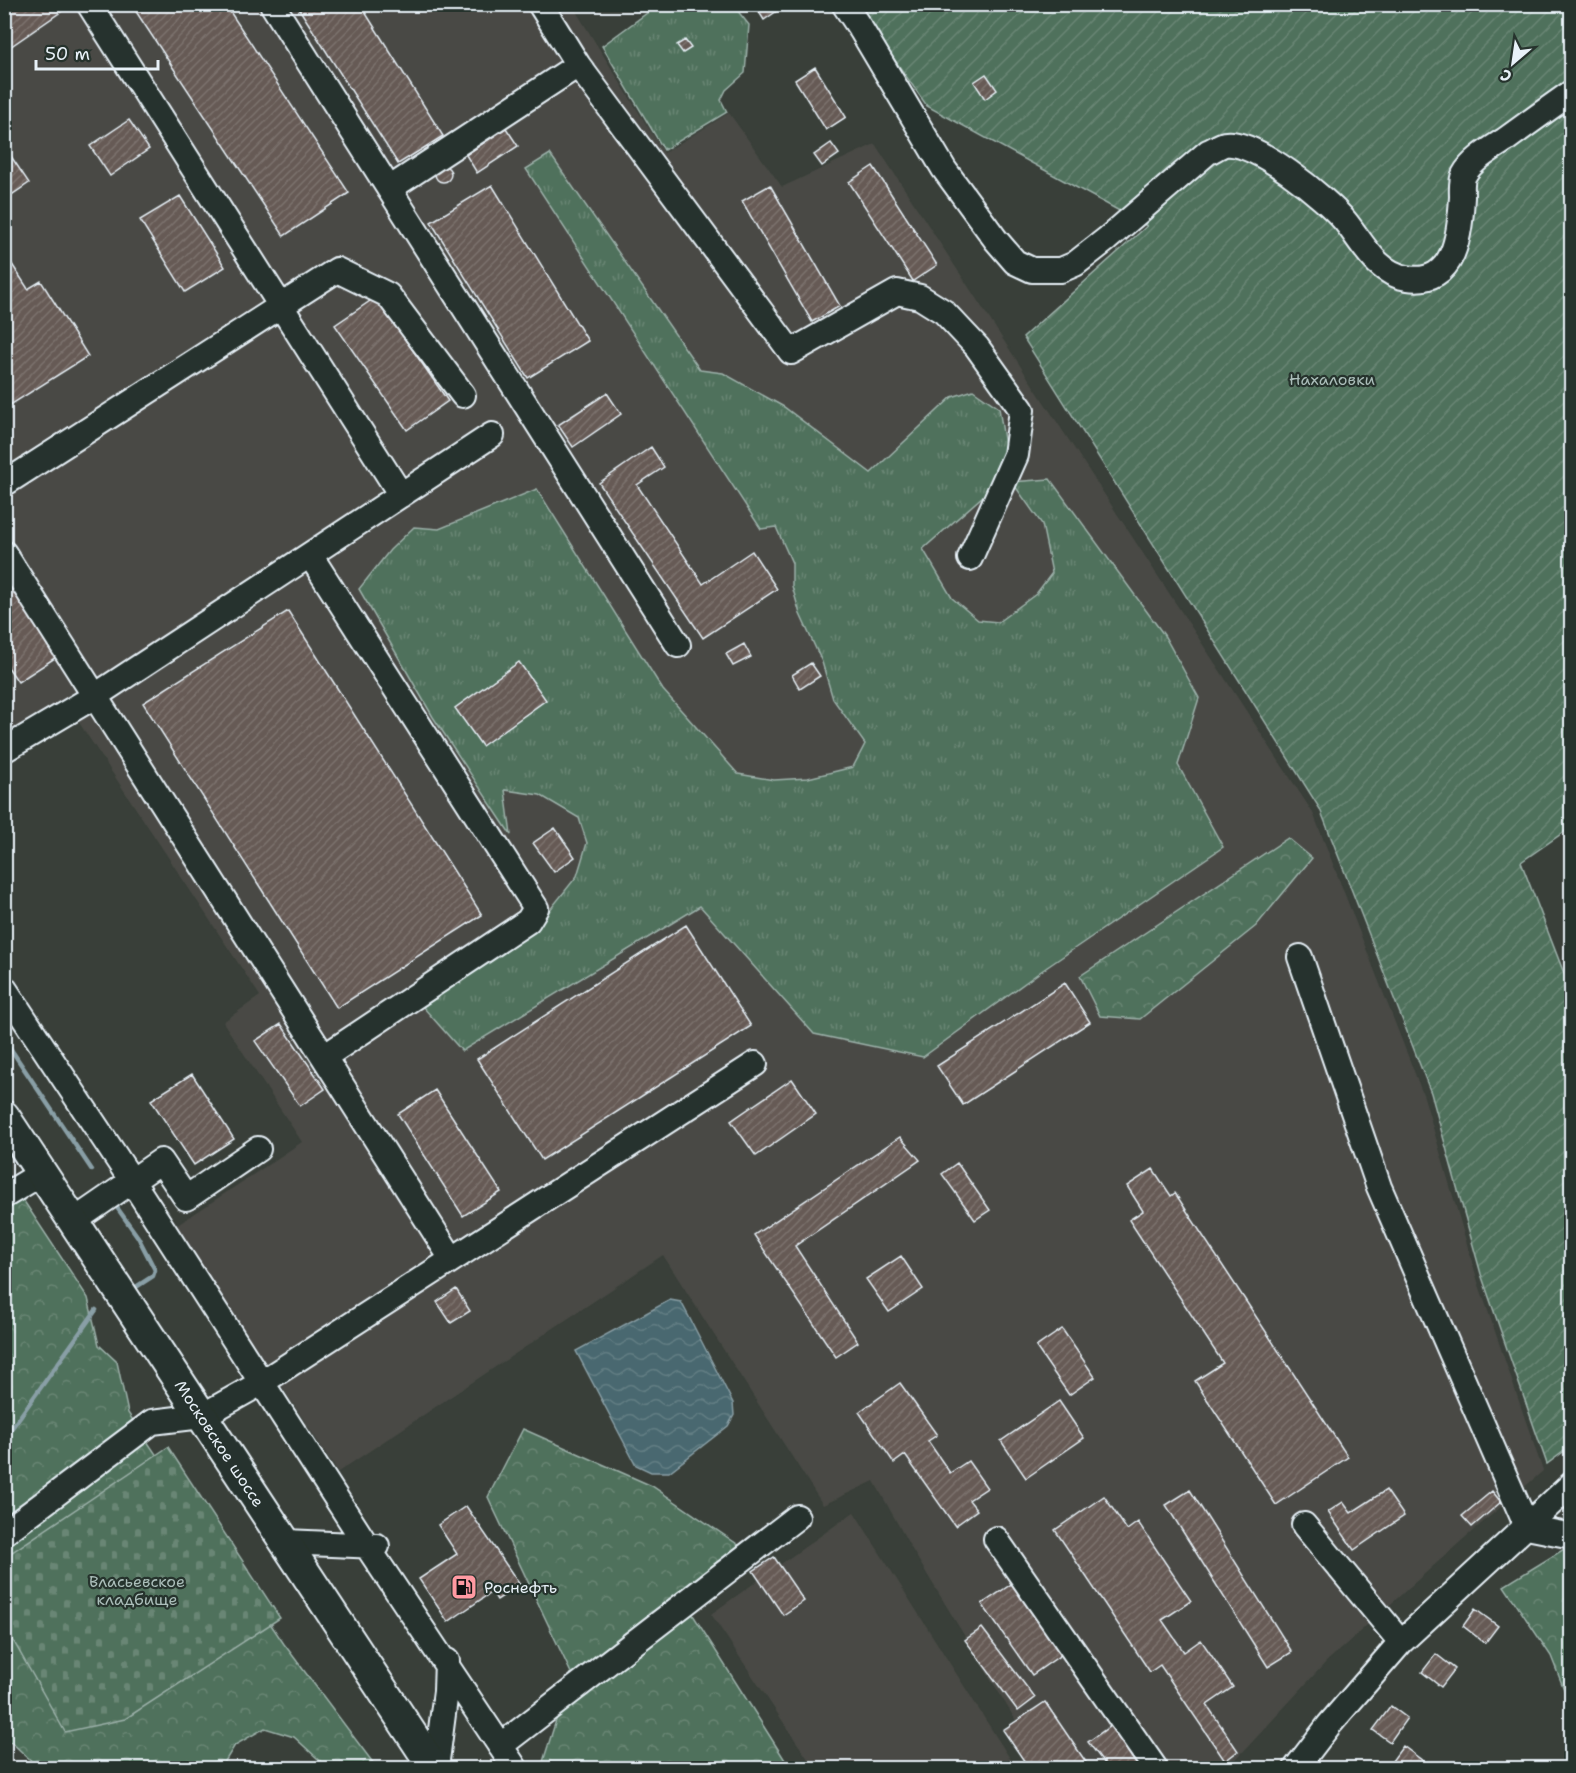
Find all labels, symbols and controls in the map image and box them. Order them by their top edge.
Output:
scale bar [36,33,158,71]
north arrow [1483,33,1543,93]
text: 50 m [45,42,90,66]
text: С [1496,64,1515,87]
park label: Нахаловки [1289,369,1375,390]
street label: Московское шоссе [170,1376,269,1511]
park label: Власьевское кладбище [89,1571,185,1610]
fuel station icon: Роснефть [449,1572,479,1602]
place label: Роснефть [484,1577,557,1598]

